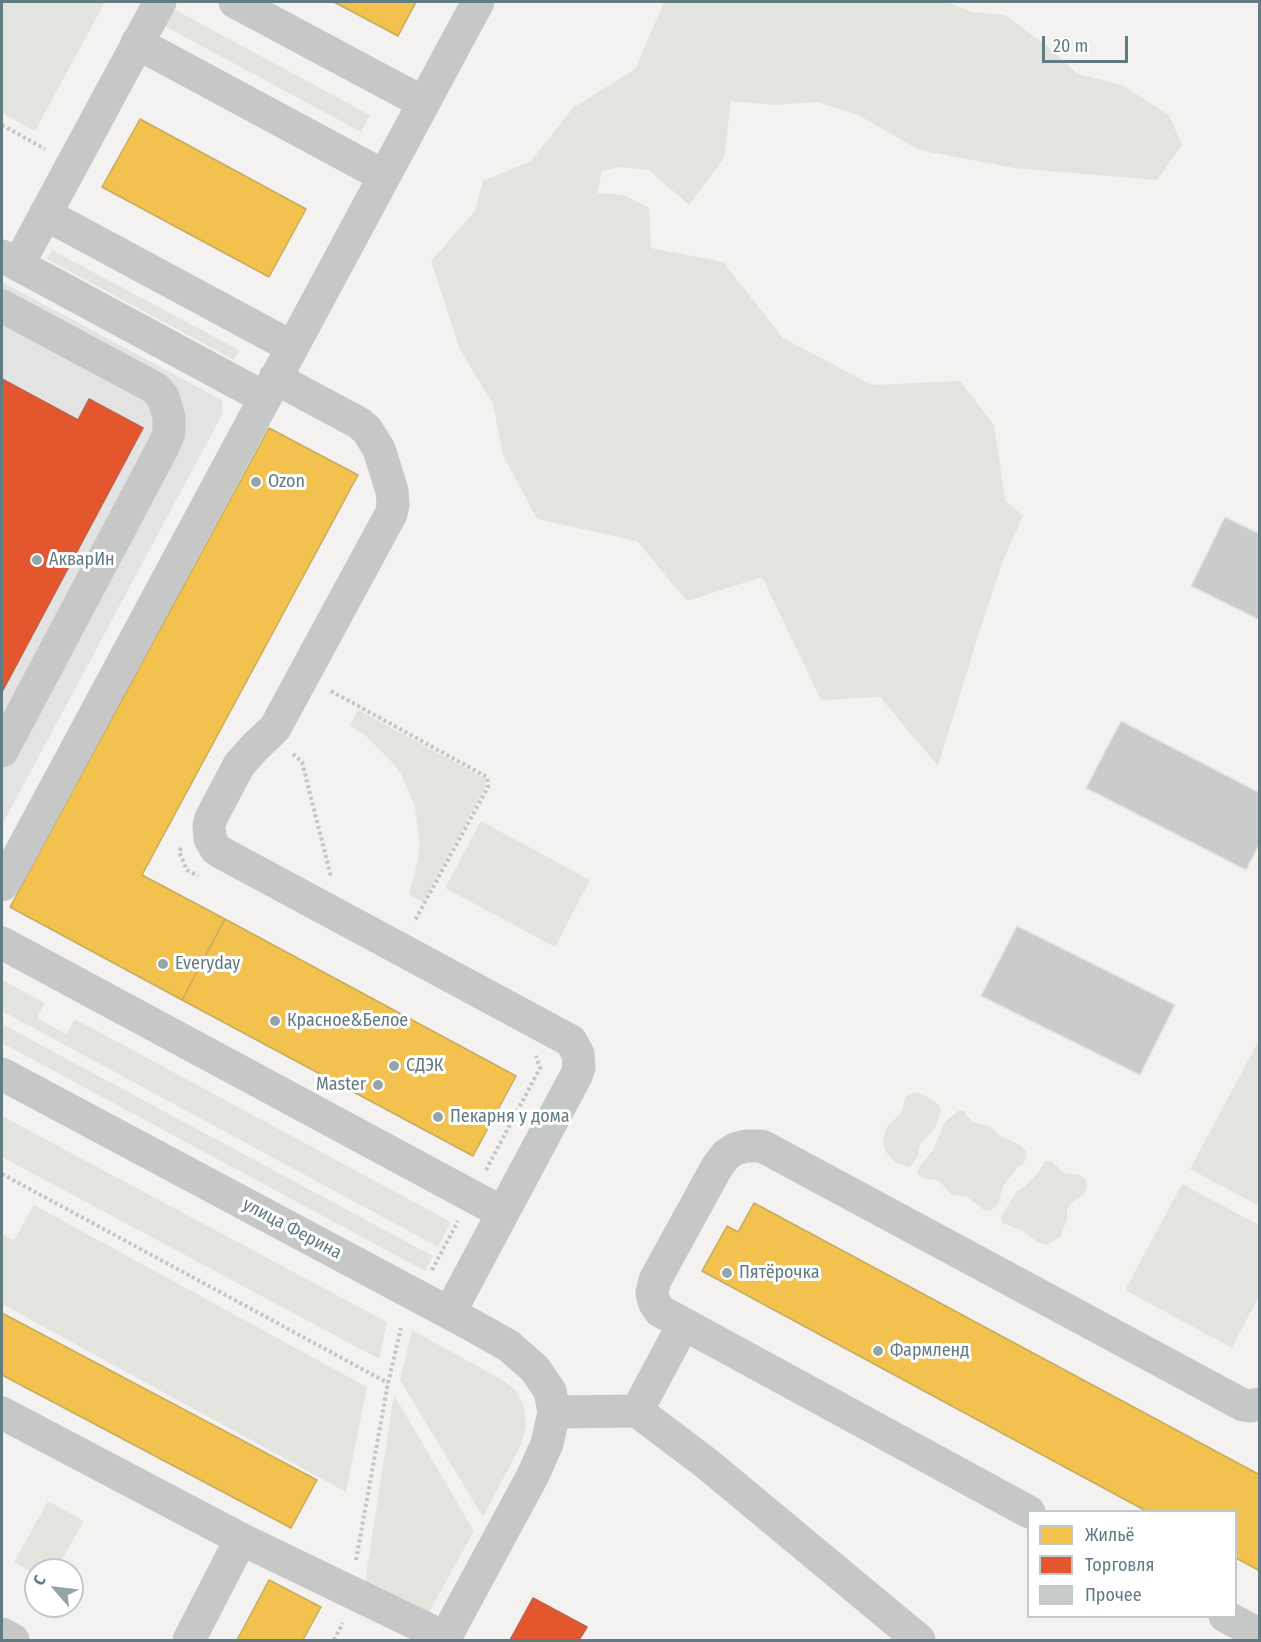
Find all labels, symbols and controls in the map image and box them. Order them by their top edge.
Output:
scale bar [1045,24,1130,62]
text: 20 m [1053,35,1088,57]
place label: Ozon [268,471,305,493]
marker: Ozon [249,475,263,489]
place label: АкварИн [49,549,115,571]
marker: АкварИн [30,553,44,567]
place label: Everyday [175,953,240,975]
marker: Everyday [156,957,170,971]
place label: Красное&Белое [287,1010,408,1032]
marker: Красное&Белое [268,1014,282,1028]
place label: СДЭК [406,1055,443,1077]
marker: СДЭК [387,1059,401,1073]
place label: Master [316,1074,366,1096]
marker: Master [371,1078,385,1092]
place label: Пекарня у дома [450,1106,570,1128]
marker: Пекарня у дома [431,1110,445,1124]
street label: улица Ферина [239,1194,345,1264]
place label: Пятёрочка [739,1262,819,1284]
marker: Пятёрочка [720,1266,734,1280]
place label: Фармленд [890,1340,969,1362]
marker: Фармленд [871,1344,885,1358]
legend [1027,1510,1237,1618]
text: Жильё [1085,1524,1135,1546]
text: Торговля [1085,1554,1154,1576]
north arrow [24,1558,84,1618]
text: С [29,1572,50,1588]
text: Прочее [1085,1584,1142,1606]

